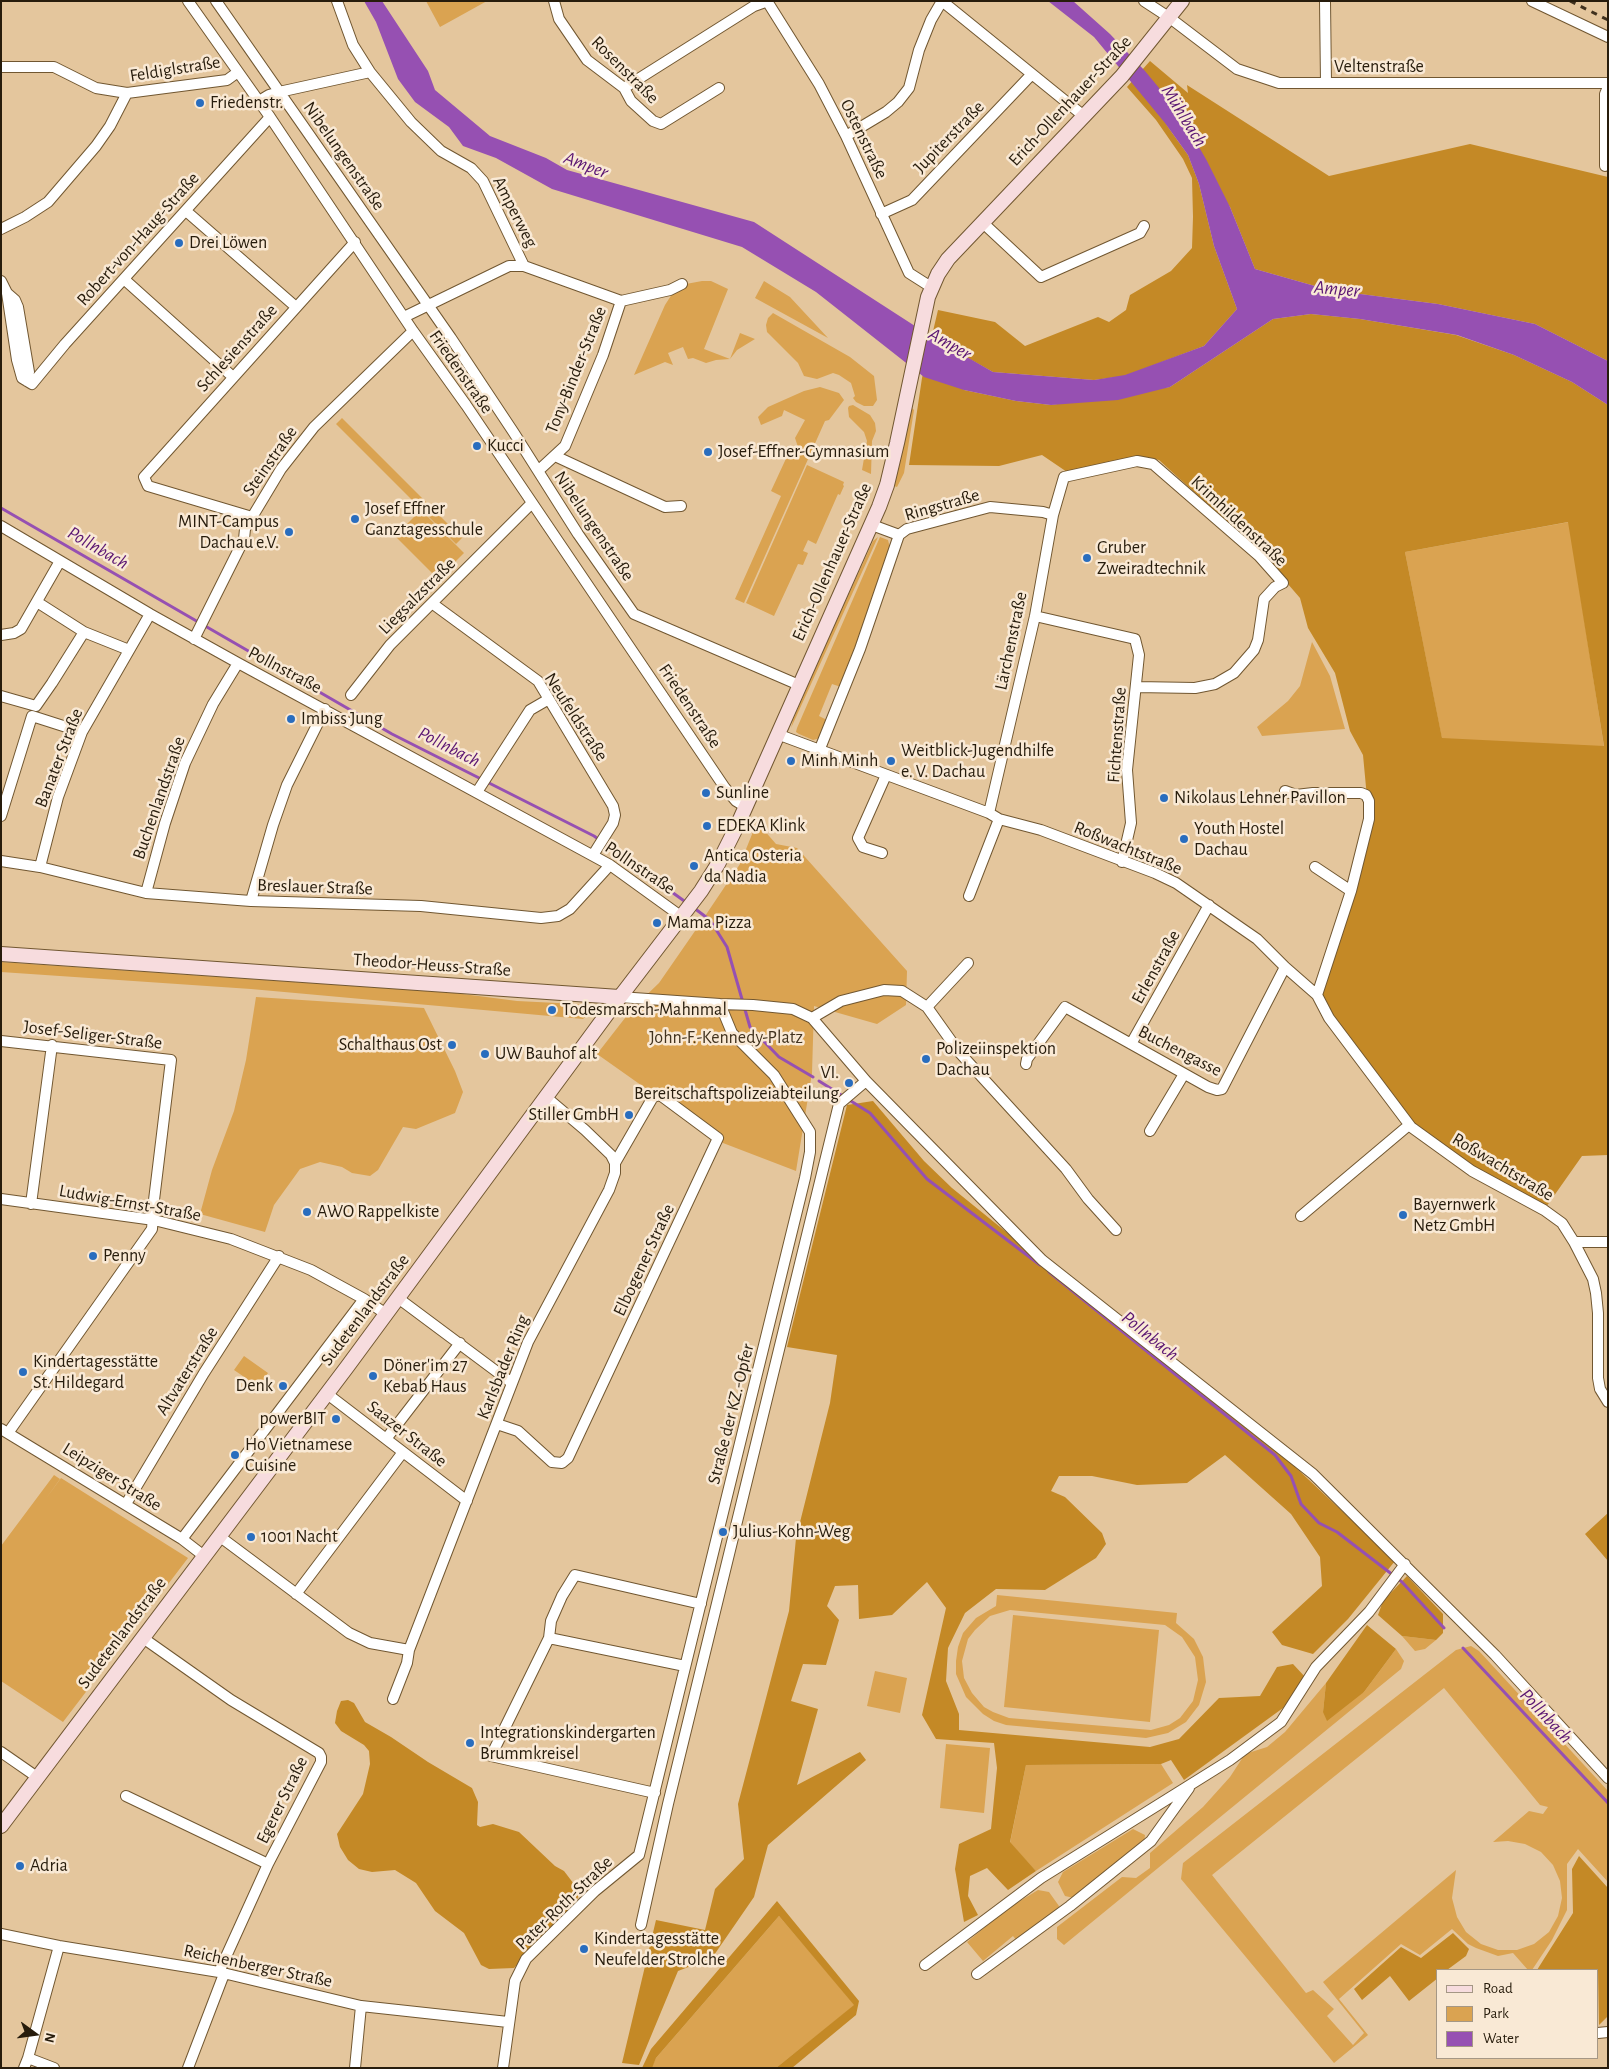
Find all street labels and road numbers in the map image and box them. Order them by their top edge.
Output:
street label: Erich-Ollenhauer-Straße [1004,31,1136,171]
street label: Rosenstraße [587,32,663,108]
street label: Feldiglstraße [128,51,222,87]
street label: Veltenstraße [1334,56,1424,78]
street label: Ostenstraße [835,96,893,182]
street label: Jupiterstraße [909,96,989,178]
street label: Nibelungenstraße [298,97,390,215]
street label: Robert-von-Haug-Straße [72,168,204,310]
street label: Amperweg [488,173,542,251]
street label: Schlesienstraße [192,300,282,396]
street label: Tony-Binder-Straße [541,303,611,437]
street label: Friedenstraße [424,326,498,418]
street label: Steinstraße [238,422,302,500]
street label: Nibelungenstraße [549,467,639,585]
street label: Krimhildenstraße [1186,471,1292,571]
street label: Erich-Ollenhauer-Straße [787,480,877,644]
street label: Ringstraße [902,484,982,526]
street label: Liegsalzstraße [374,553,460,639]
street label: Lärchenstraße [990,590,1032,692]
street label: Pollnstraße [245,642,325,698]
street label: Friedenstraße [654,660,726,752]
street label: Neufeldstraße [539,669,613,765]
street label: Fichtenstraße [1103,686,1131,784]
street label: Banater Straße [30,705,88,811]
street label: Buchenlandstraße [128,734,190,862]
street label: Roßwachtstraße [1071,816,1185,880]
street label: Pollnstraße [601,837,679,899]
street label: Breslauer Straße [257,874,373,900]
street label: Erlenstraße [1127,926,1185,1008]
street label: Theodor-Heuss-Straße [352,949,512,981]
street label: Josef-Seliger-Straße [22,1016,164,1054]
street label: Buchengasse [1134,1021,1226,1081]
street label: Roßwachtstraße [1448,1128,1558,1206]
street label: Ludwig-Ernst-Straße [57,1180,203,1226]
street label: Elbogener Straße [609,1201,679,1319]
street label: Sudetenlandstraße [316,1250,414,1370]
street label: Karlsbader Ring [472,1311,534,1423]
street label: Altvaterstraße [151,1323,223,1419]
street label: Straße der KZ.-Opfer [703,1341,759,1487]
street label: Saazer Straße [363,1396,451,1472]
street label: Leipziger Straße [58,1438,166,1516]
street label: Sudetenlandstraße [73,1573,171,1693]
street label: Egerer Straße [252,1753,312,1847]
street label: Pater-Roth-Straße [511,1851,617,1955]
street label: Reichenberger Straße [182,1940,334,1992]

